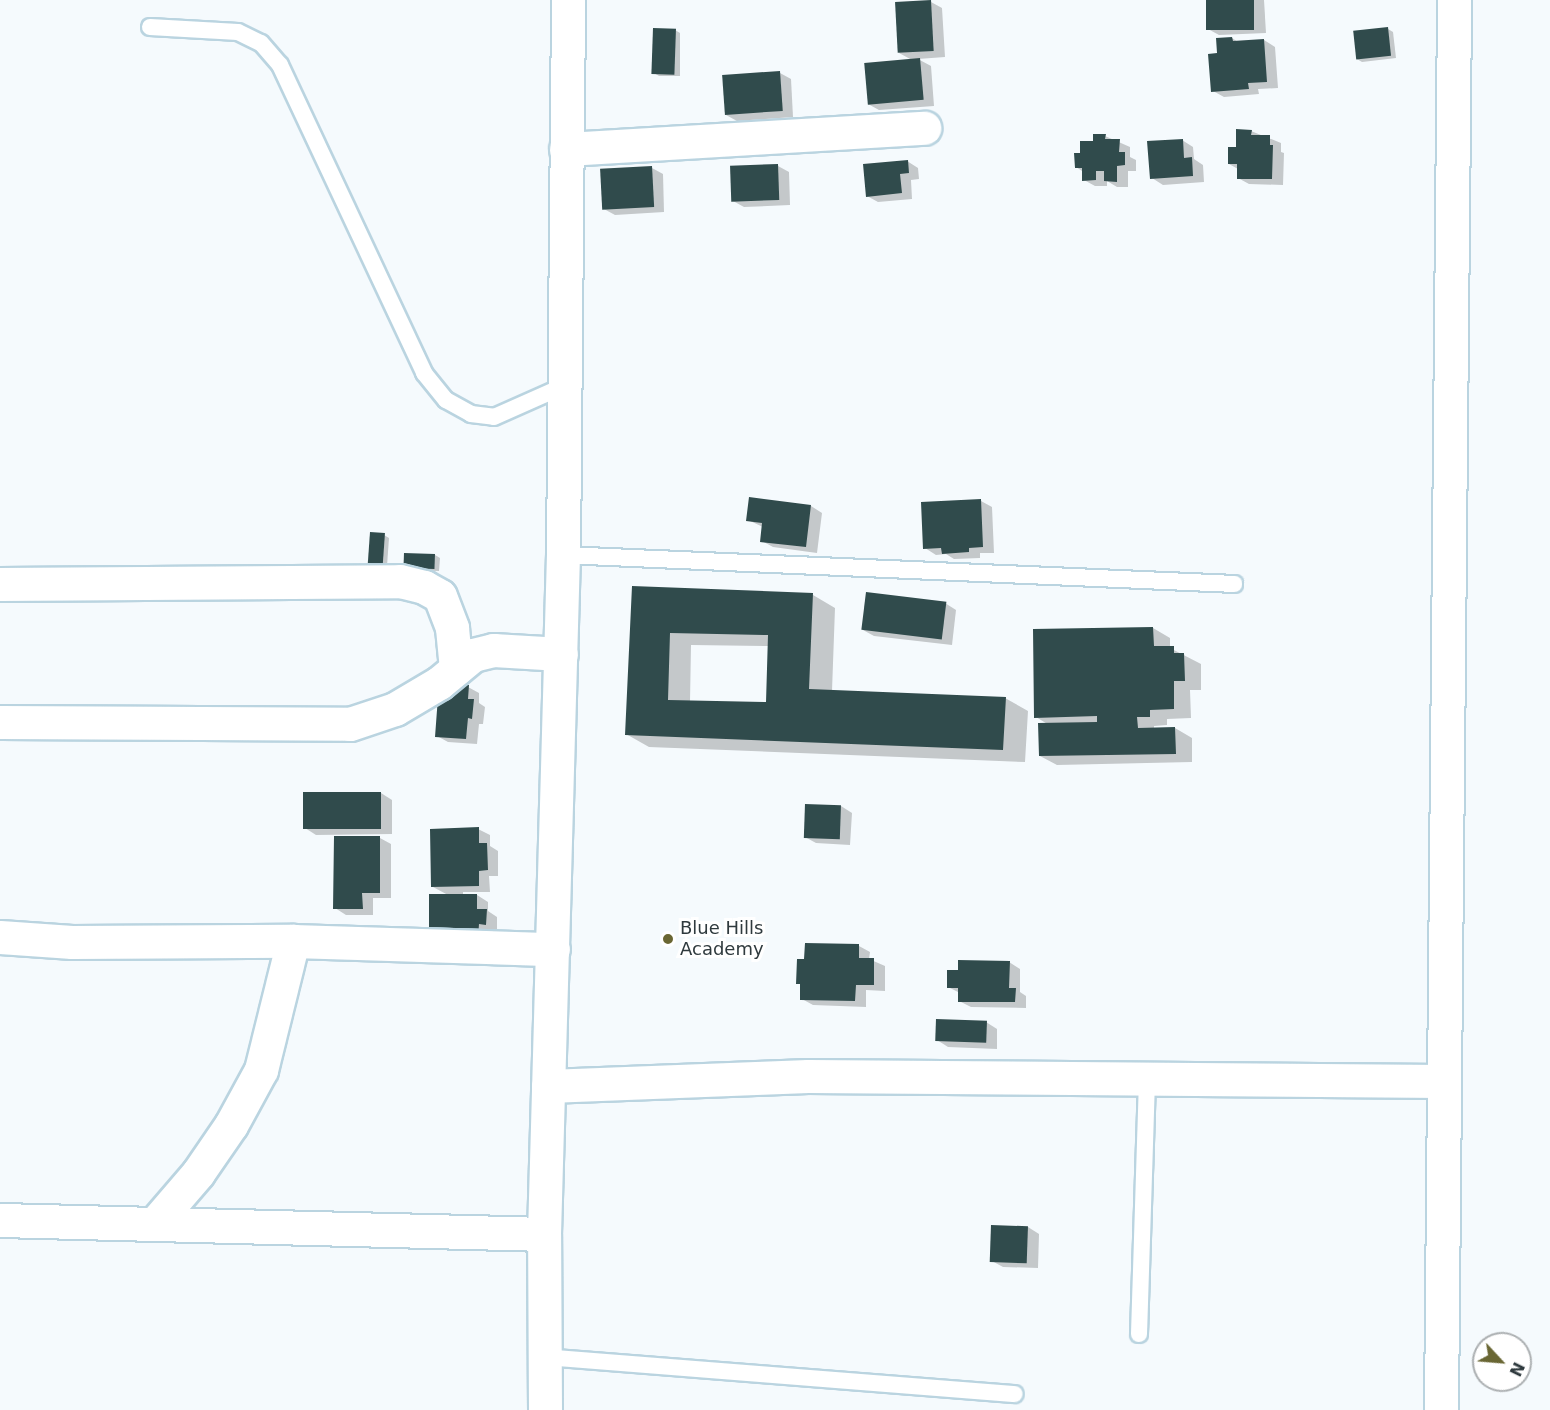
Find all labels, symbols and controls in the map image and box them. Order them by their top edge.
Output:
place label: Blue Hills Academy [680,918,764,960]
marker: Blue Hills Academy [661,932,675,946]
north arrow [1472,1332,1532,1392]
text: N [1505,1359,1528,1379]

